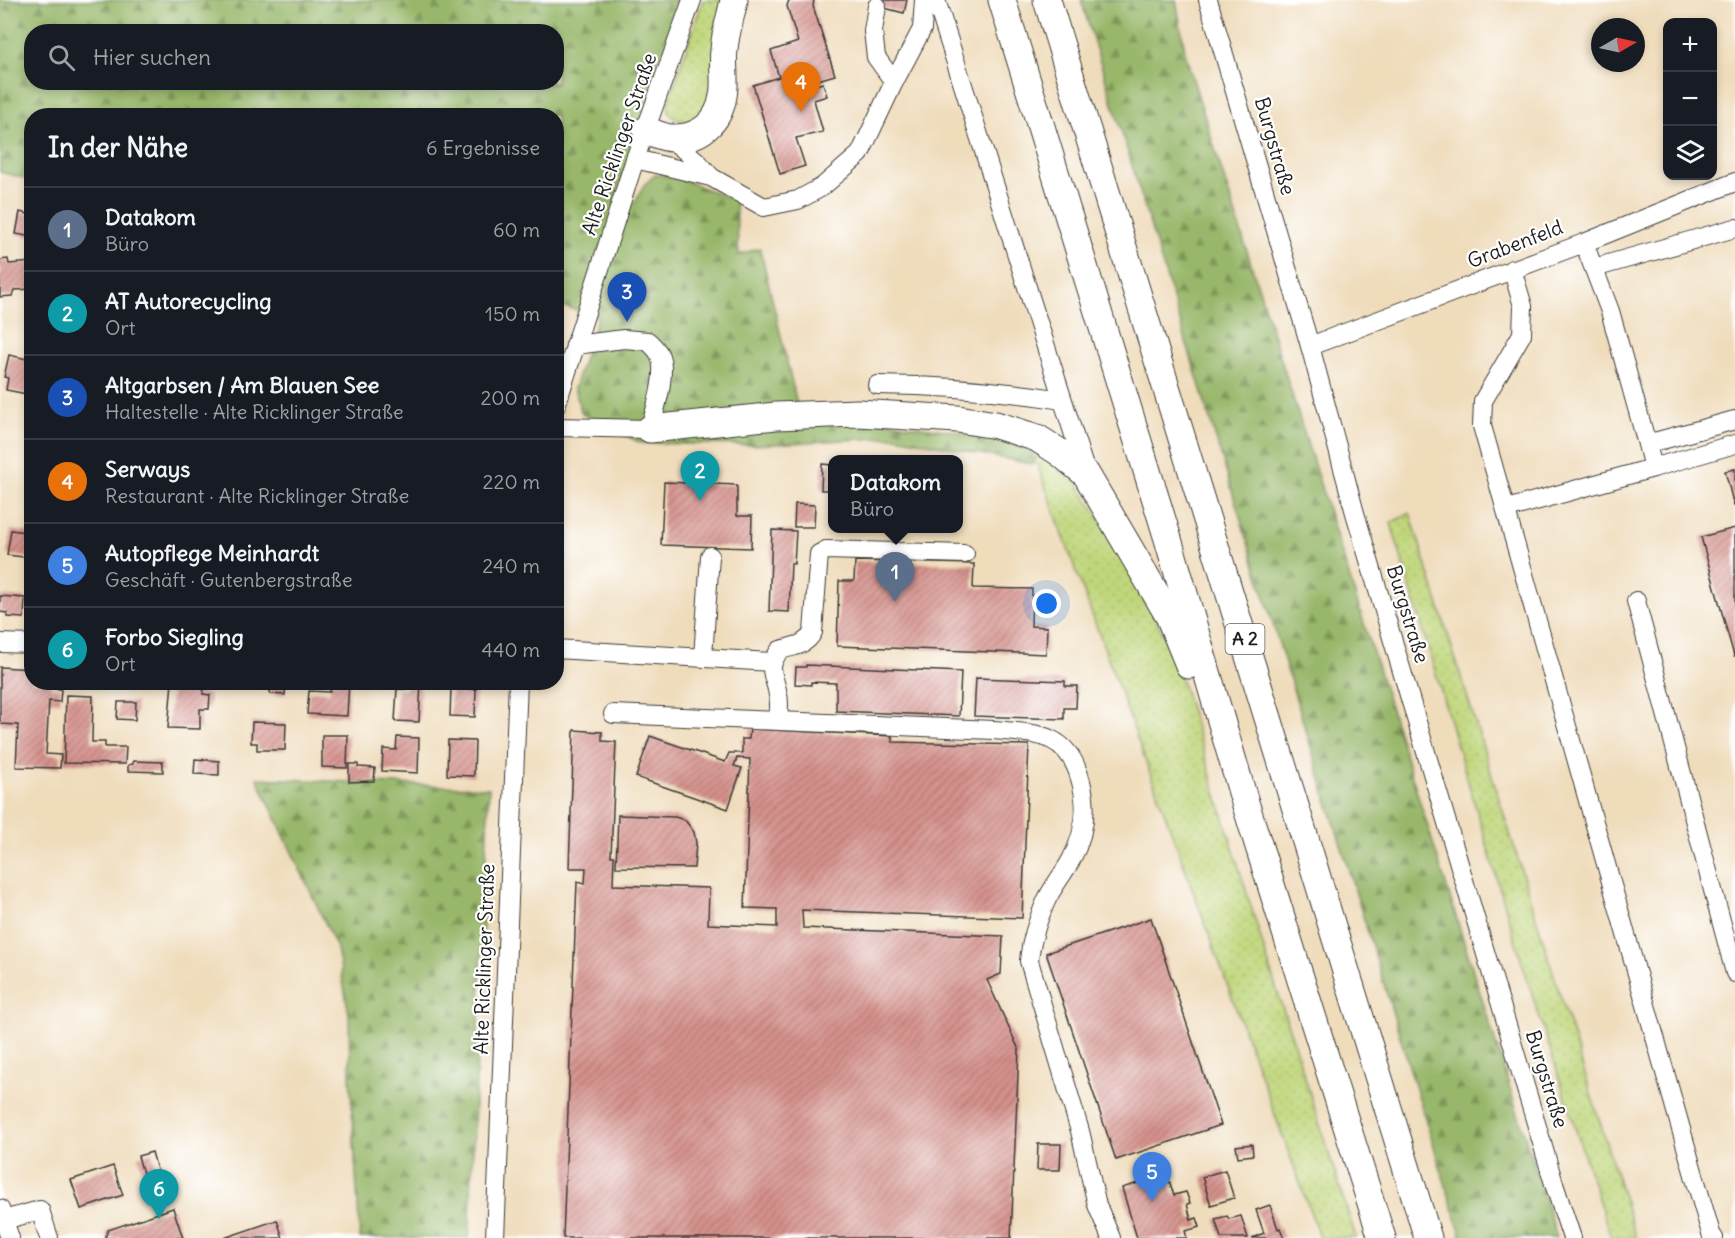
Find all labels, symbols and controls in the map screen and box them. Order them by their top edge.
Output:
north arrow [1591,18,1645,72]
map controls [1663,18,1717,180]
button: + [1663,18,1717,72]
search box [24,24,564,90]
icon: search [45,41,78,74]
text: Hier suchen [93,43,211,71]
street label: Alte Ricklinger Straße [576,50,661,238]
pin: 4 [782,63,820,112]
button: − [1663,72,1717,126]
street label: Burgstraße [1250,94,1301,198]
button: layers [1663,126,1717,180]
text: In der Nähe [48,131,188,164]
text: 6 Ergebnisse [426,135,540,160]
text: Datakom [105,203,196,231]
street label: Grabenfeld [1464,214,1566,273]
text: 1 [64,217,71,242]
text: 60 m [493,217,540,242]
text: Büro [105,231,149,256]
pin: 3 [608,272,646,322]
text: AT Autorecycling [105,287,272,315]
text: 2 [62,301,73,326]
text: 150 m [485,301,540,326]
text: Ort [105,315,135,340]
text: Altgarbsen / Am Blauen See [105,371,379,399]
text: 3 [62,385,73,410]
text: 200 m [480,385,540,410]
text: Haltestelle · Alte Ricklinger Straße [105,399,404,424]
pin: 2 [680,452,720,501]
text: Serways [105,455,190,483]
popup [828,455,963,533]
text: Datakom [850,468,941,496]
text: 4 [62,469,73,494]
text: 220 m [483,469,540,494]
text: Restaurant · Alte Ricklinger Straße [105,483,409,508]
text: Büro [850,496,894,521]
text: Autopflege Meinhardt [105,539,319,567]
pin: 1 [876,552,914,602]
text: 5 [62,553,73,578]
text: 240 m [482,553,540,578]
street label: Burgstraße [1382,562,1435,666]
text: Geschäft · Gutenbergstraße [105,567,352,592]
your location [1032,589,1061,618]
text: Forbo Siegling [105,623,244,651]
road number: A 2 [1226,624,1264,654]
text: 6 [62,637,73,662]
text: 440 m [481,637,540,662]
text: Ort [105,651,135,676]
street label: Alte Ricklinger Straße [468,863,499,1055]
street label: Burgstraße [1521,1027,1574,1131]
pin: 5 [1132,1152,1172,1202]
pin: 6 [140,1170,178,1219]

